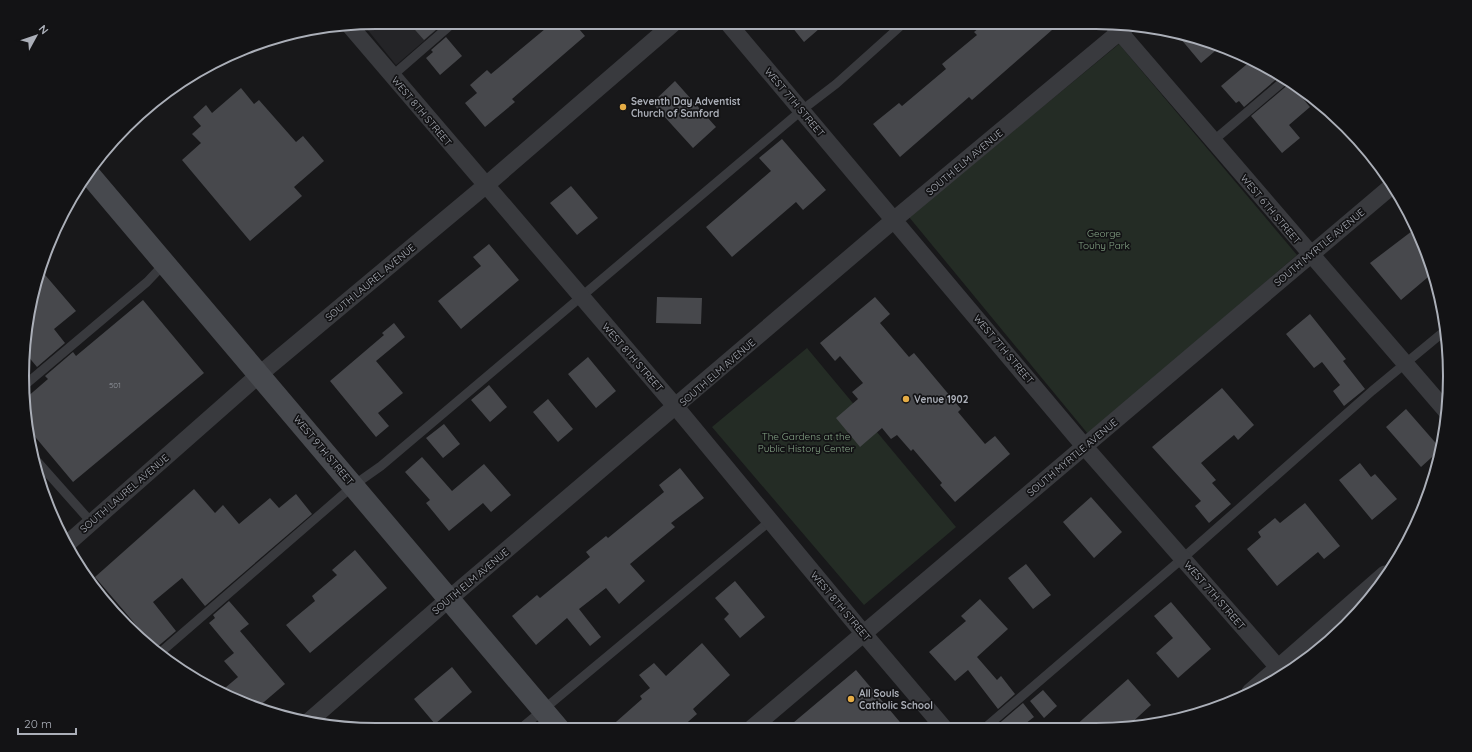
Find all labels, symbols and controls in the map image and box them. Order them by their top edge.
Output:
north arrow [16,16,56,56]
text: N [36,22,52,37]
street label: WEST 7TH STREET [762,65,827,140]
street label: WEST 8TH STREET [389,74,455,149]
place label: Seventh Day Adventist Church of Sanford [631,95,741,120]
marker: Seventh Day Adventist Church of Sanford [618,102,628,112]
street label: SOUTH ELM AVENUE [923,126,1006,198]
street label: WEST 6TH STREET [1238,172,1304,247]
street label: SOUTH MYRTLE AVENUE [1271,205,1368,289]
park label: George Touhy Park [1078,227,1130,252]
street label: SOUTH LAUREL AVENUE [323,241,418,324]
street label: WEST 7TH STREET [971,312,1036,387]
street label: WEST 8TH STREET [599,320,666,394]
street label: SOUTH ELM AVENUE [677,336,758,409]
house number: 501 [109,380,121,390]
place label: Venue 1902 [914,393,969,406]
marker: Venue 1902 [901,394,911,404]
street label: WEST 9TH STREET [291,413,357,488]
street label: SOUTH MYRTLE AVENUE [1024,415,1121,499]
park label: The Gardens at the Public History Center [758,430,854,455]
street label: SOUTH LAUREL AVENUE [77,451,172,536]
street label: SOUTH ELM AVENUE [429,545,512,617]
street label: WEST 7TH STREET [1181,558,1248,632]
street label: WEST 8TH STREET [808,569,874,644]
place label: All Souls Catholic School [859,687,933,712]
marker: All Souls Catholic School [846,694,856,704]
scale bar [18,710,76,736]
text: 20 m [24,716,52,731]

